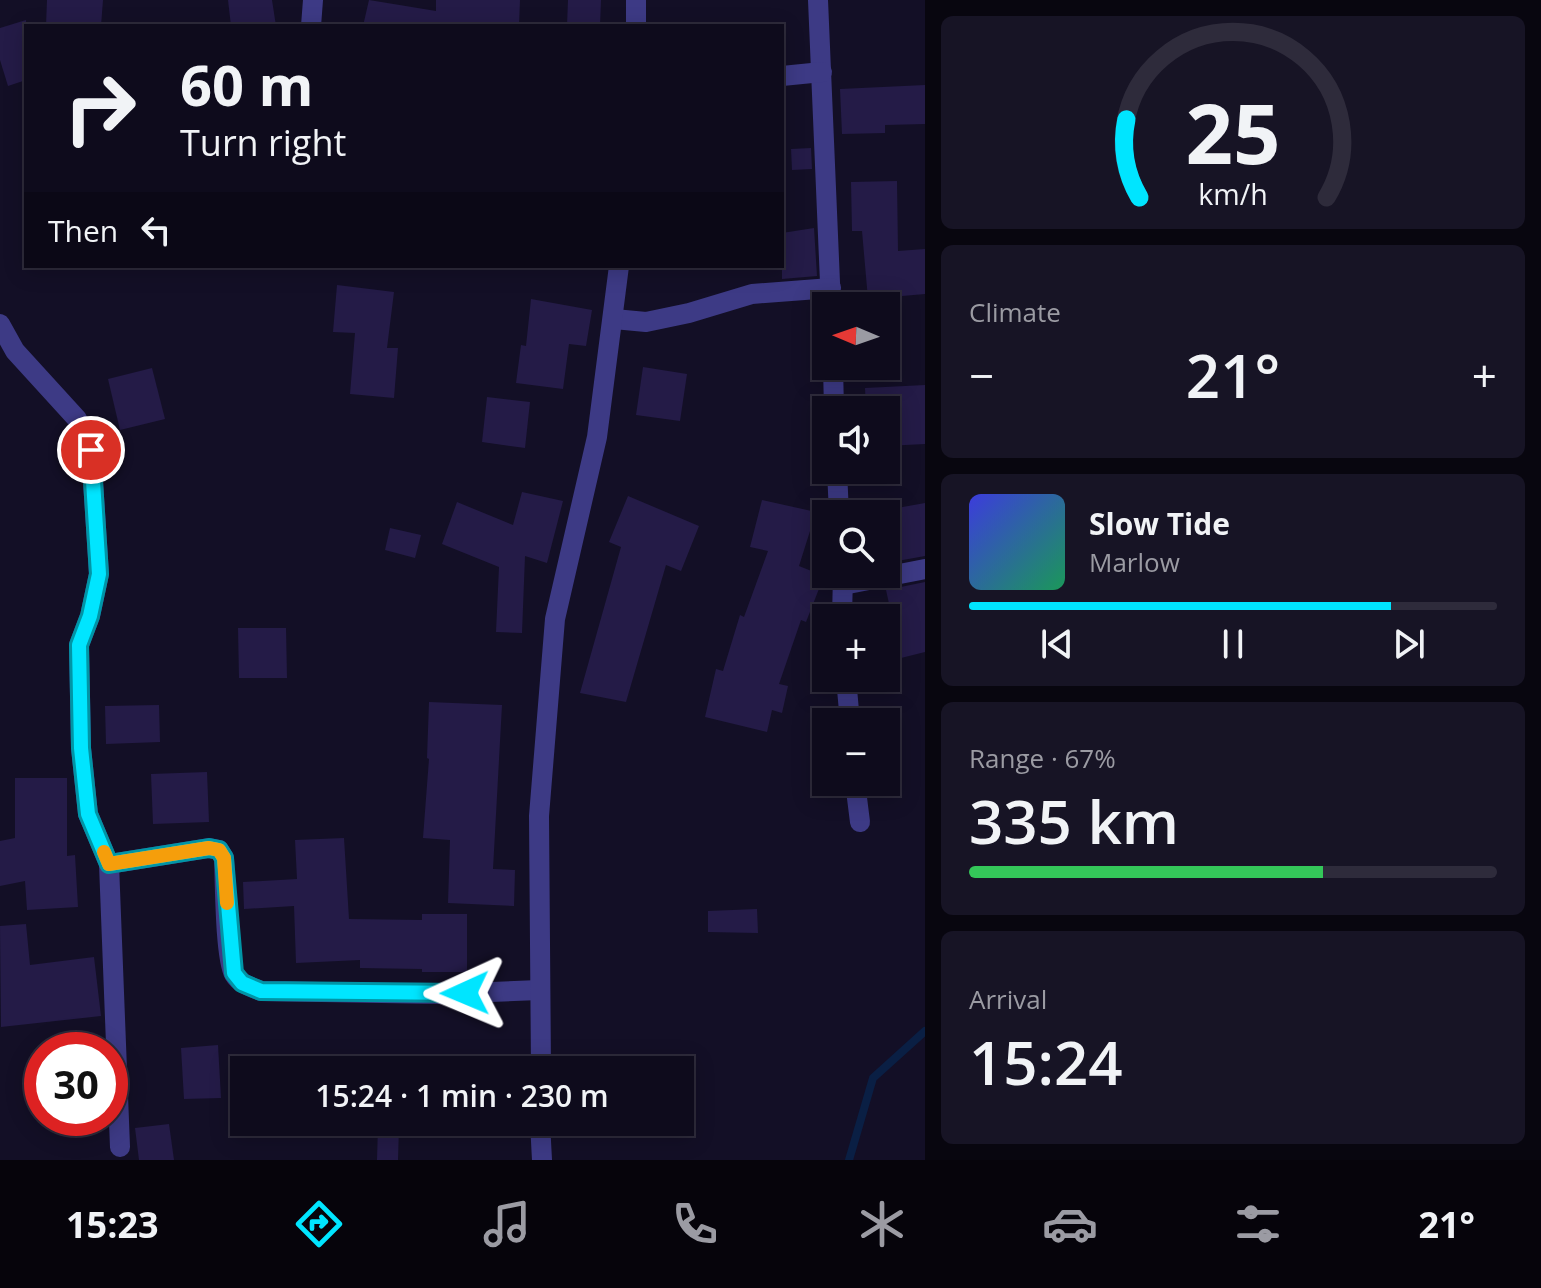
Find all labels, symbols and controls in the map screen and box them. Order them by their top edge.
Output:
text: 60 m [180,46,314,122]
icon: right [48,56,152,160]
text: 25 [1185,75,1281,188]
text: Turn right [180,118,346,167]
text: km/h [1198,175,1268,214]
icon: left [134,208,178,252]
text: Then [48,210,118,251]
north arrow [812,292,900,380]
map controls [812,292,900,796]
text: Climate [969,294,1061,330]
text: 21° [1186,334,1280,416]
text: − [969,345,994,405]
text: + [1472,345,1497,405]
button: sound [812,396,900,484]
pin [57,416,125,484]
icon: arrive [69,428,113,472]
button: search [812,500,900,588]
text: Slow Tide [1089,503,1230,544]
text: Marlow [1089,544,1180,580]
button: + [812,604,900,692]
icon: previous [1035,622,1079,666]
icon: pause [1211,622,1255,666]
icon: next [1387,622,1431,666]
button: − [812,708,900,796]
text: Range · 67% [969,740,1116,776]
text: 335 km [969,780,1179,862]
position arrow [423,951,507,1035]
text: Arrival [969,981,1047,1017]
text: 15:24 [969,1021,1123,1103]
speed limit sign: 30 [24,1032,128,1136]
text: 15:24 · 1 min · 230 m [315,1075,609,1116]
icon: directions [291,1196,347,1252]
icon: music [479,1196,535,1252]
icon: phone [667,1196,723,1252]
icon: climate [854,1196,910,1252]
icon: car [1042,1196,1098,1252]
icon: filters [1230,1196,1286,1252]
text: 15:23 [66,1200,159,1249]
text: 21° [1418,1200,1475,1249]

